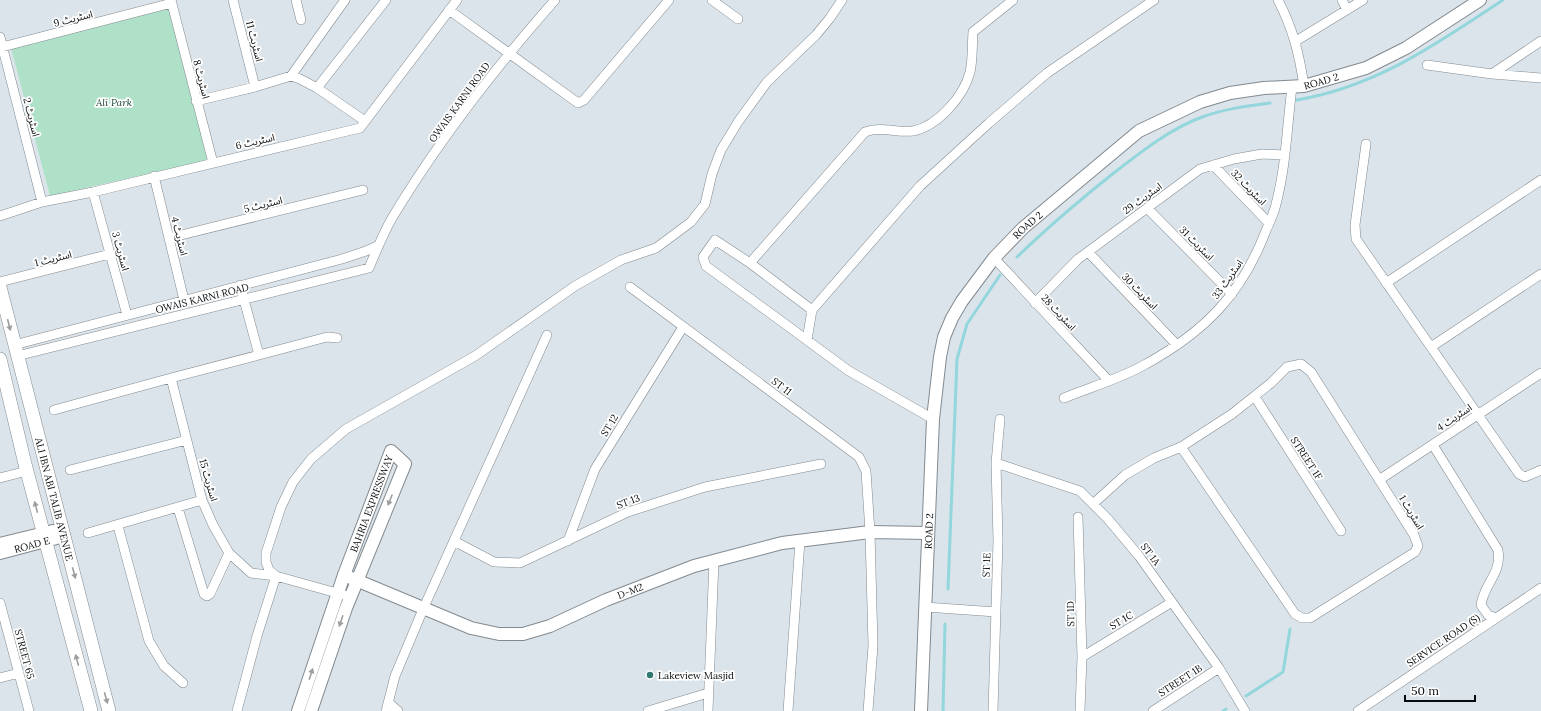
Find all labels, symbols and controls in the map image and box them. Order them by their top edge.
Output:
street label: اسٹریٹ 9 [52,7,94,30]
street label: اسٹریٹ 11 [243,19,266,63]
street label: اسٹریٹ 8 [190,58,213,100]
street label: OWAIS KARNI ROAD [426,60,493,145]
street label: ROAD 2 [1302,70,1340,93]
street label: اسٹریٹ 2 [20,96,43,138]
park label: Ali Park [95,96,132,109]
street label: اسٹریٹ 6 [234,131,276,152]
street label: اسٹریٹ 32 [1228,167,1269,208]
street label: اسٹریٹ 29 [1120,180,1164,217]
street label: اسٹریٹ 5 [242,193,284,216]
street label: ROAD 2 [1010,209,1045,242]
street label: اسٹریٹ 4 [168,215,191,257]
street label: اسٹریٹ 31 [1177,223,1217,263]
street label: اسٹریٹ 3 [109,230,132,272]
street label: اسٹریٹ 1 [33,248,73,269]
street label: اسٹریٹ 33 [1209,257,1246,302]
street label: اسٹریٹ 30 [1119,270,1160,312]
street label: OWAIS KARNI ROAD [154,281,250,316]
street label: اسٹریٹ 28 [1038,291,1079,333]
one-way arrow [7,319,13,331]
street label: ST 11 [769,375,795,398]
street label: اسٹریٹ 4 [1434,401,1474,434]
street label: ST 12 [598,412,621,439]
street label: STREET 1F [1288,434,1326,483]
street label: ALI IBN ABI TALIB AVENUE [32,435,76,562]
street label: BAHRIA EXPRESSWAY [347,453,396,554]
street label: اسٹریٹ 15 [196,458,221,503]
street label: ST 13 [615,491,642,512]
street label: اسٹریٹ 1 [1396,493,1427,532]
one-way arrow [387,495,393,506]
one-way arrow [33,501,39,513]
street label: ROAD 2 [922,513,936,549]
street label: ROAD E [13,534,51,556]
street label: ST 1A [1138,541,1164,569]
street label: ST 1E [980,553,993,578]
one-way arrow [71,566,77,579]
street label: D-M2 [615,580,645,602]
street label: ST 1D [1064,601,1077,627]
street label: ST 1C [1107,608,1135,633]
street label: SERVICE ROAD (S) [1404,611,1482,670]
one-way arrow [338,615,344,627]
street label: STREET 65 [12,628,37,680]
one-way arrow [73,654,79,666]
street label: STREET 1B [1156,661,1205,699]
one-way arrow [308,668,314,680]
place label: Lakeview Masjid [658,669,734,682]
marker: Lakeview Masjid [645,670,655,680]
scale bar [1405,677,1475,703]
text: 50 m [1411,683,1439,698]
one-way arrow [103,693,109,705]

